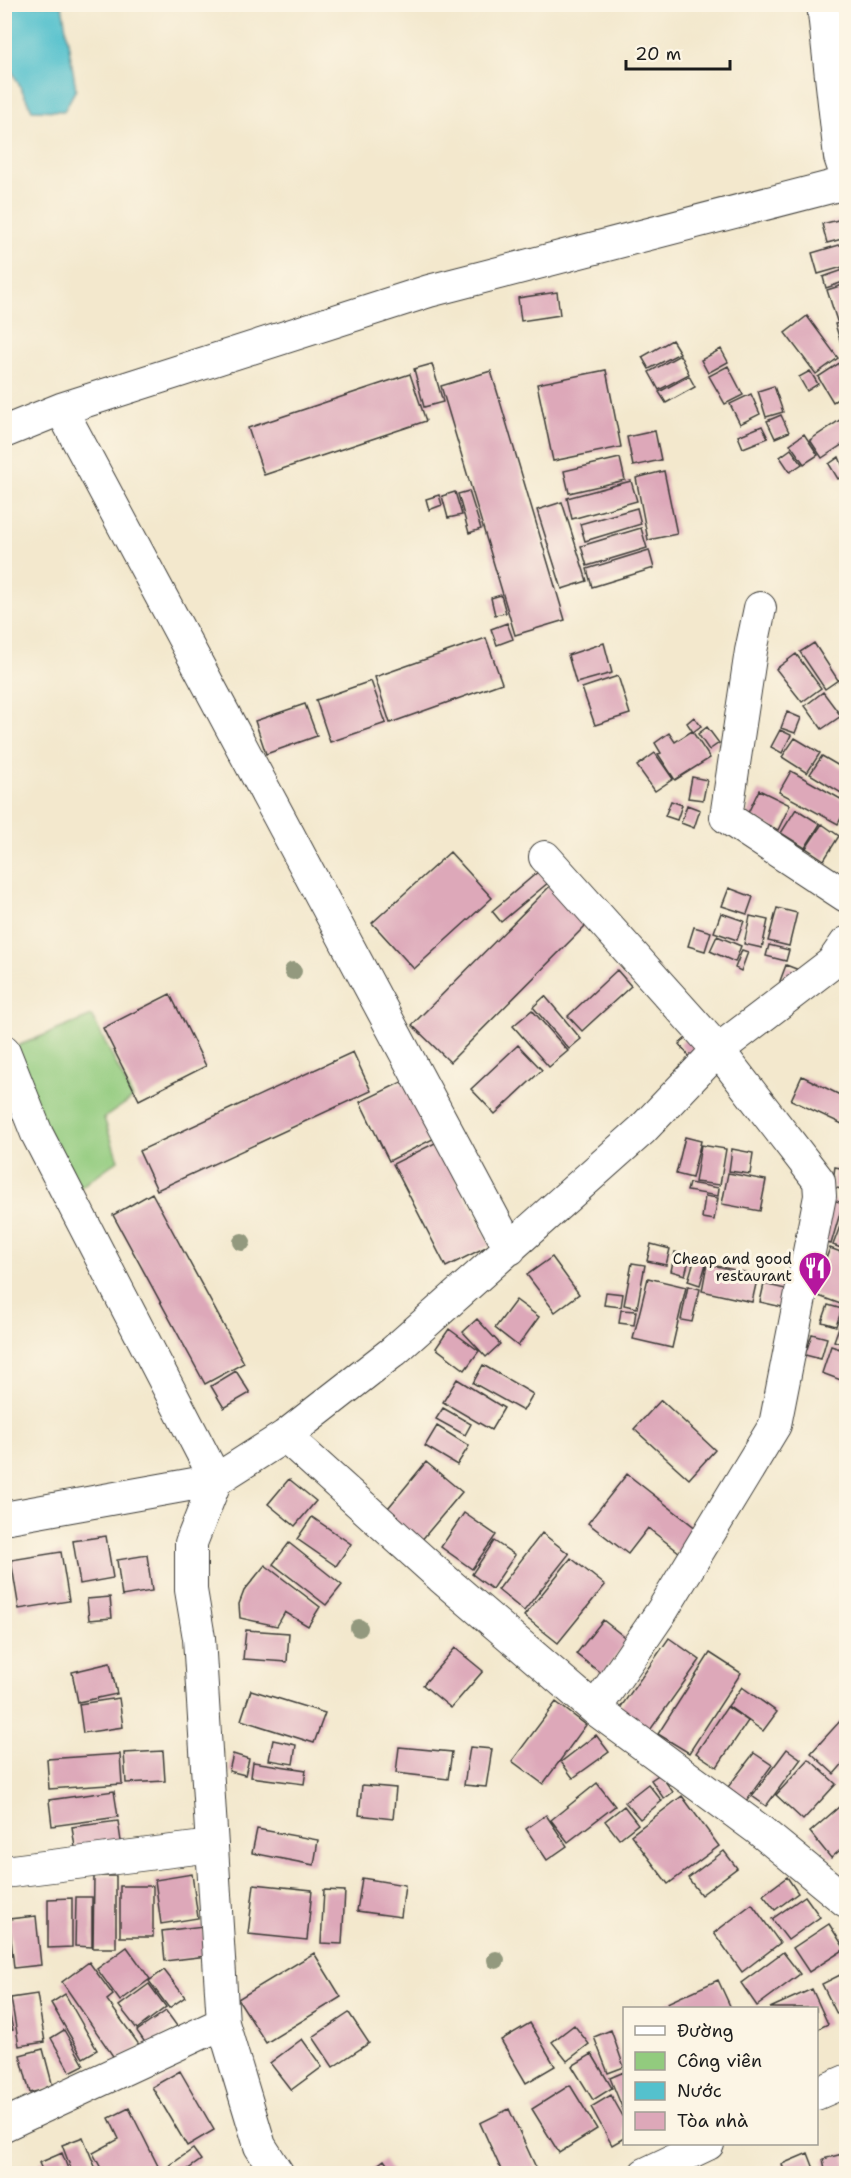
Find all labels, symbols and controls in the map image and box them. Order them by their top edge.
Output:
scale bar [626,33,730,71]
text: 20 m [635,42,681,66]
place label: Cheap and good restaurant [673,1249,792,1286]
restaurant icon: Cheap and good restaurant [797,1250,833,1297]
legend [623,2007,818,2145]
text: Đường [677,2019,734,2043]
text: Công viên [677,2049,762,2073]
text: Nước [677,2079,722,2103]
text: Tòa nhà [677,2109,748,2133]

